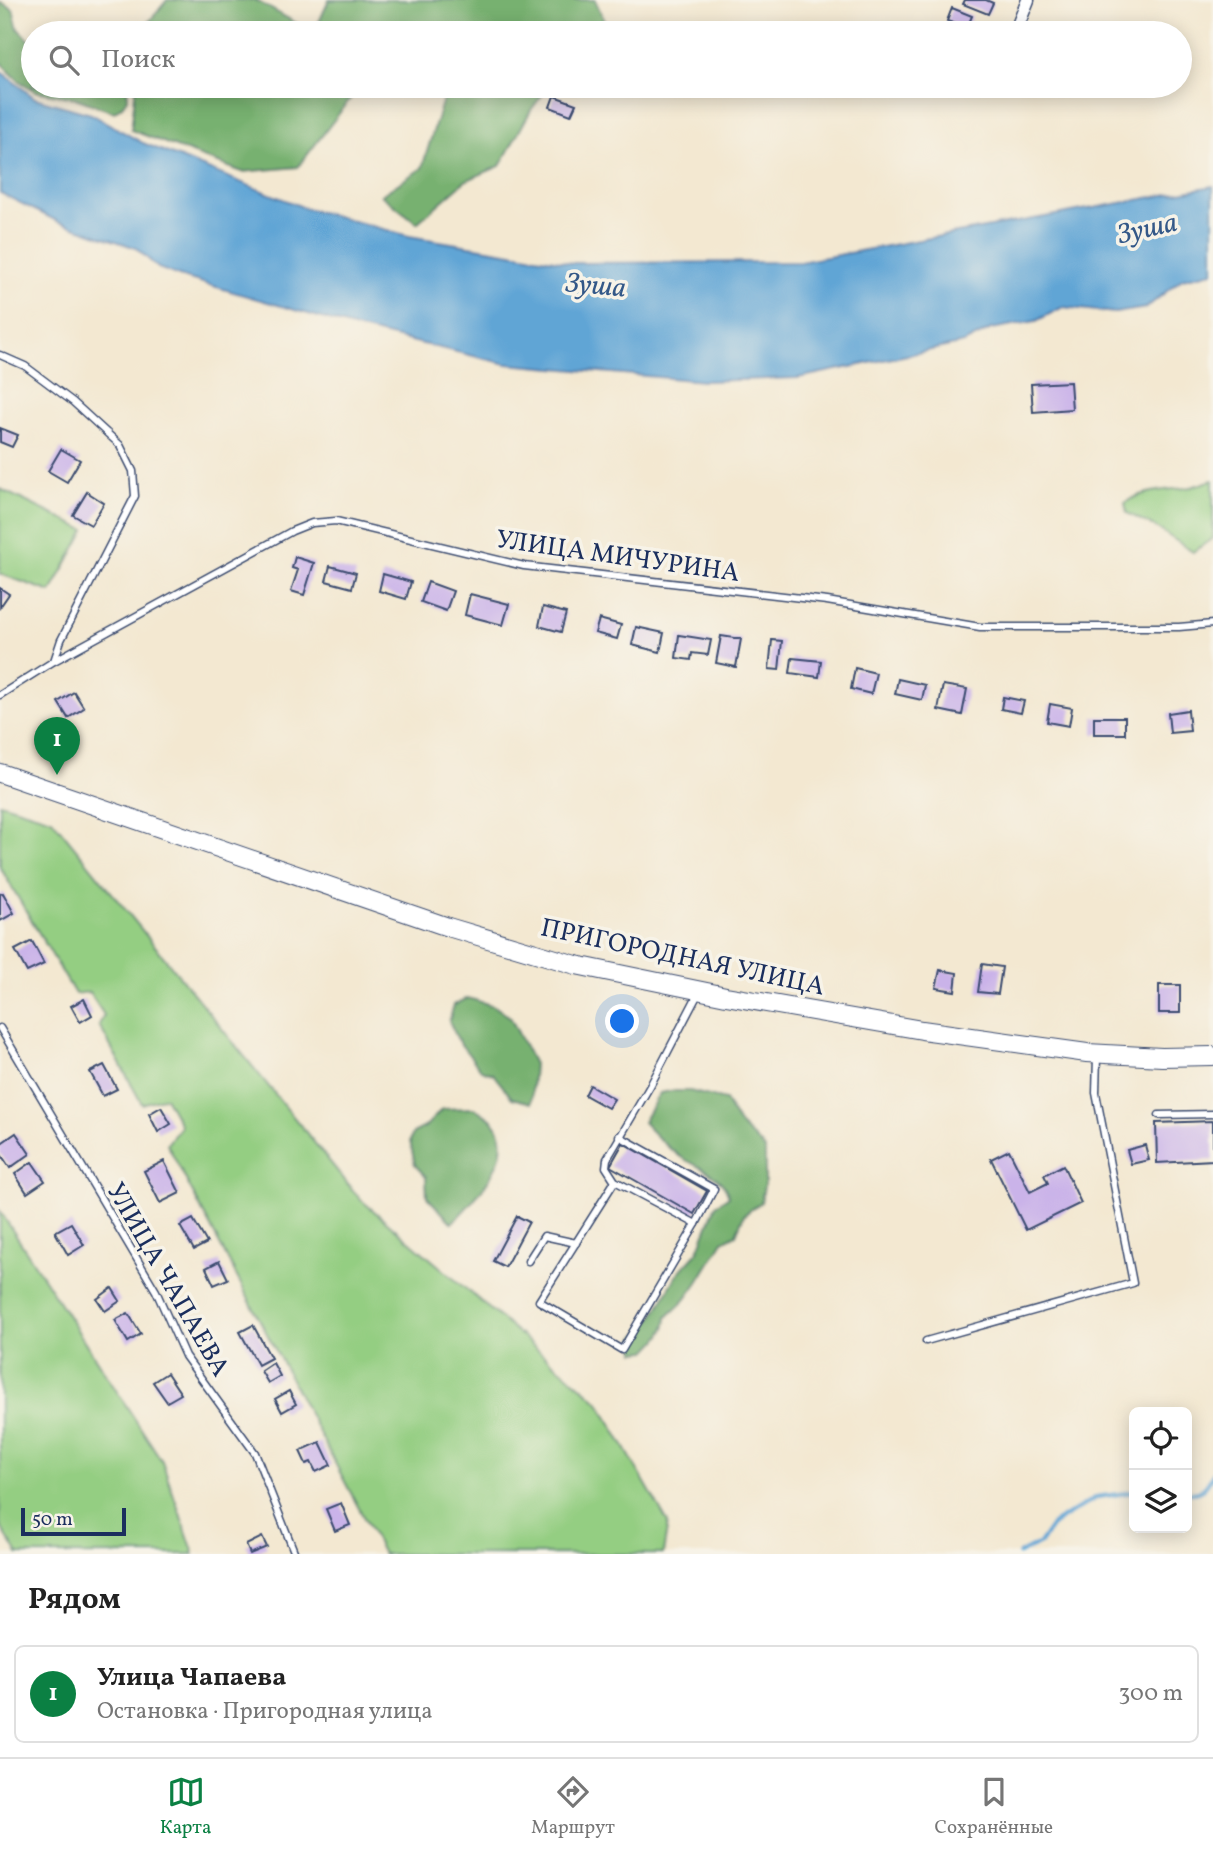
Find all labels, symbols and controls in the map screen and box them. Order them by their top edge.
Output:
search box [21,21,1192,98]
icon: search [45,41,83,79]
text: Поиск [101,42,175,78]
water label: Зуша [1113,204,1181,255]
water label: Зуша [563,264,627,309]
street label: УЛИЦА МИЧУРИНА [494,522,742,592]
pin: 1 [34,717,80,775]
street label: ПРИГОРОДНАЯ УЛИЦА [537,910,828,1006]
your location [605,1004,639,1038]
street label: УЛИЦА ЧАПАЕВА [97,1176,237,1384]
map controls [1129,1407,1192,1533]
button: locate [1129,1407,1192,1470]
button: layers [1129,1470,1192,1533]
scale bar [21,1505,126,1537]
text: 50 m [32,1507,73,1533]
text: Рядом [28,1579,121,1621]
text: Улица Чапаева [97,1660,286,1696]
text: 1 [48,1678,58,1710]
text: 300 m [1119,1678,1183,1710]
text: Остановка · Пригородная улица [97,1696,433,1728]
tab: Карта [160,1773,211,1841]
tab: Маршрут [531,1773,615,1841]
tab: Сохранённые [935,1773,1053,1841]

